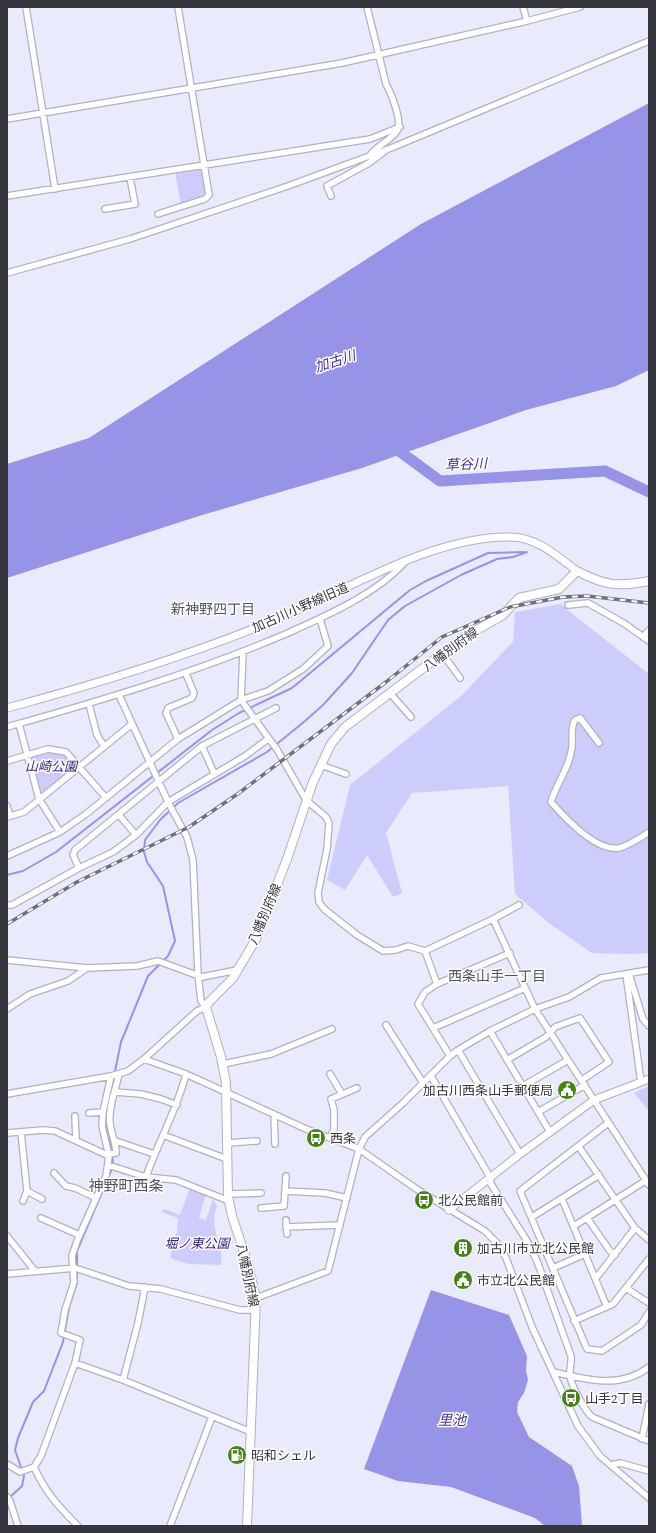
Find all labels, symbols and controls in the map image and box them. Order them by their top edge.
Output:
water label: 加古川 [312,344,360,377]
water label: 草谷川 [445,453,489,475]
street label: 加古川小野線旧道 [249,579,351,636]
district label: 新神野四丁目 [171,599,255,619]
street label: 八幡別府線 [419,623,482,675]
park label: 山崎公園 [25,758,79,775]
street label: 八幡別府線 [244,881,285,947]
district label: 西条山手一丁目 [448,966,546,986]
public building icon: 加古川西条山手郵便局 [556,1079,578,1101]
place label: 加古川西条山手郵便局 [423,1082,553,1099]
bus stop icon: 西条 [305,1127,327,1149]
place label: 西条 [330,1130,356,1147]
district label: 神野町西条 [88,1175,164,1196]
bus stop icon: 北公民館前 [413,1189,435,1211]
place label: 北公民館前 [438,1192,503,1209]
park label: 堀ノ東公園 [164,1235,231,1252]
building icon: 加古川市立北公民館 [452,1237,474,1259]
place label: 加古川市立北公民館 [477,1240,594,1257]
street label: 八幡別府線 [232,1242,263,1309]
public building icon: 市立北公民館 [452,1269,474,1291]
place label: 市立北公民館 [477,1272,555,1289]
bus stop icon: 山手2丁目 [560,1387,582,1409]
place label: 山手2丁目 [585,1390,644,1407]
water label: 里池 [438,1410,468,1430]
fuel station icon: 昭和シェル [226,1444,248,1466]
place label: 昭和シェル [251,1447,316,1464]

